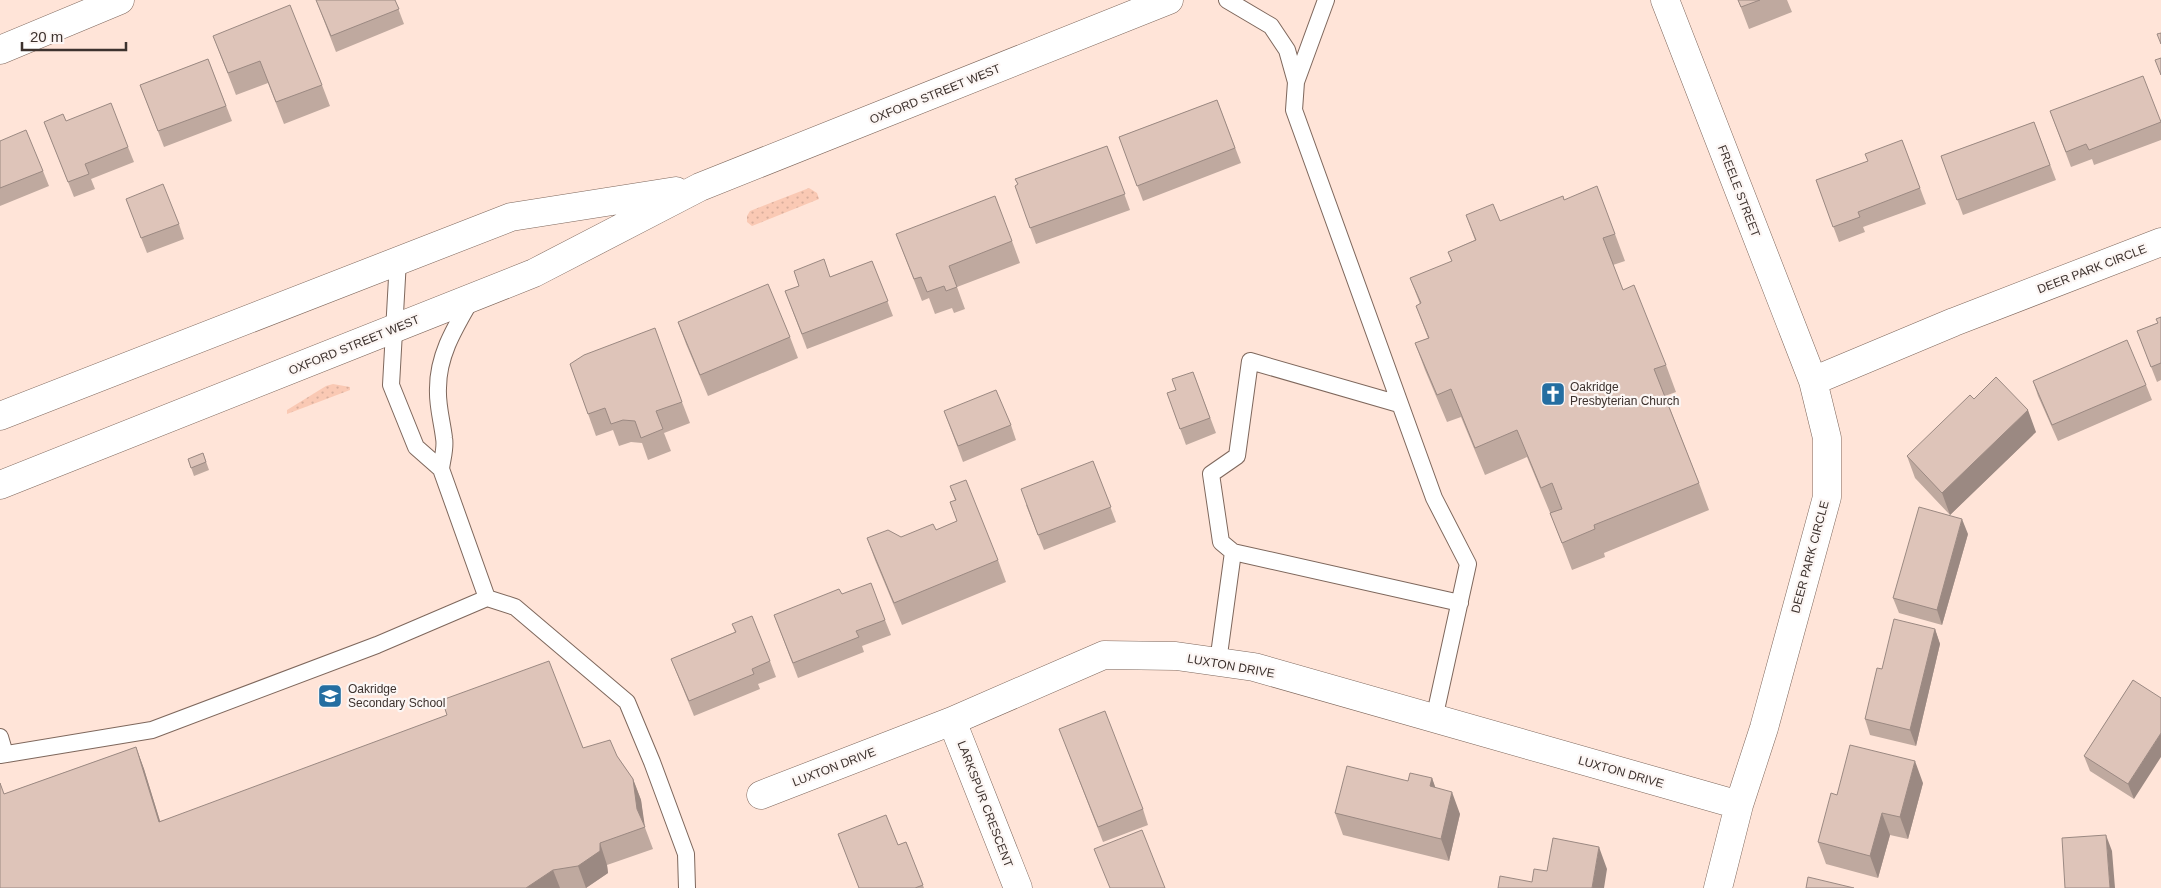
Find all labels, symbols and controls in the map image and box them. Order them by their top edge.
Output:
scale bar [22,20,126,52]
text: 20 m [30,28,63,45]
street label: OXFORD STREET WEST [868,61,1003,127]
street label: FREELE STREET [1715,143,1763,240]
street label: DEER PARK CIRCLE [2035,242,2149,296]
street label: OXFORD STREET WEST [287,312,422,378]
place label: Oakridge Presbyterian Church [1570,380,1679,408]
church icon: Oakridge Presbyterian Church [1540,381,1566,407]
street label: DEER PARK CIRCLE [1788,499,1832,615]
street label: LUXTON DRIVE [1186,651,1276,681]
place label: Oakridge Secondary School [348,682,445,710]
school or university icon: Oakridge Secondary School [317,683,343,709]
street label: LARKSPUR CRESCENT [954,739,1016,870]
street label: LUXTON DRIVE [790,745,878,789]
street label: LUXTON DRIVE [1577,753,1665,791]

